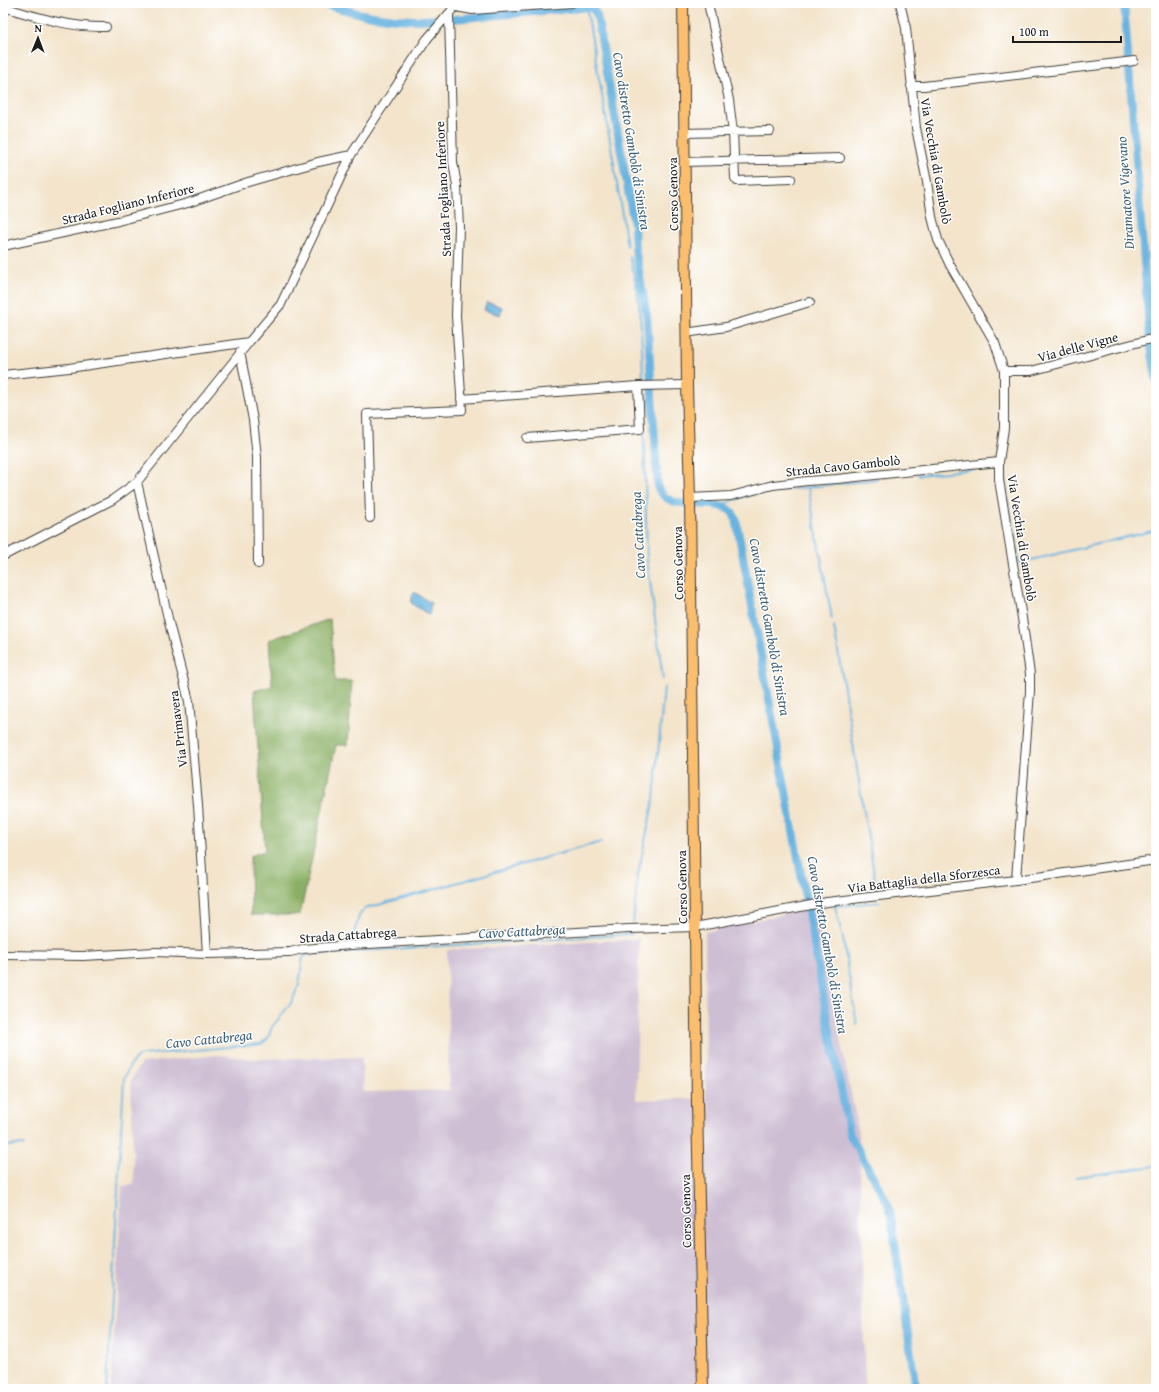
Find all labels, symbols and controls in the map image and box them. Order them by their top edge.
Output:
north arrow [18,18,58,58]
scale bar [1013,18,1121,44]
text: N [34,20,43,36]
text: 100 m [1019,23,1049,40]
water label: Cavo distretto Gambolò di Sinistra [608,51,656,232]
street label: Via Vecchia di Gambolò [916,96,957,226]
street label: Strada Fogliano Inferiore [430,121,456,257]
water label: Diramatore Vigevano [1111,136,1139,251]
street label: Corso Genova [663,156,683,231]
street label: Strada Fogliano Inferiore [60,178,196,230]
street label: Via delle Vigne [1036,327,1120,367]
street label: Strada Cavo Gambolò [785,451,902,481]
street label: Via Vecchia di Gambolò [1003,473,1041,603]
water label: Cavo Cattabrega [626,491,650,579]
street label: Corso Genova [668,525,688,600]
water label: Cavo distretto Gambolò di Sinistra [745,537,796,718]
street label: Via Primavera [164,689,192,769]
street label: Corso Genova [672,849,692,924]
water label: Cavo distretto Gambolò di Sinistra [803,855,854,1036]
street label: Via Battaglia della Sforzesca [847,860,1002,898]
water label: Cavo Cattabrega [478,919,566,943]
street label: Strada Cattabrega [299,922,398,948]
water label: Cavo Cattabrega [165,1024,254,1053]
street label: Corso Genova [676,1173,696,1248]

